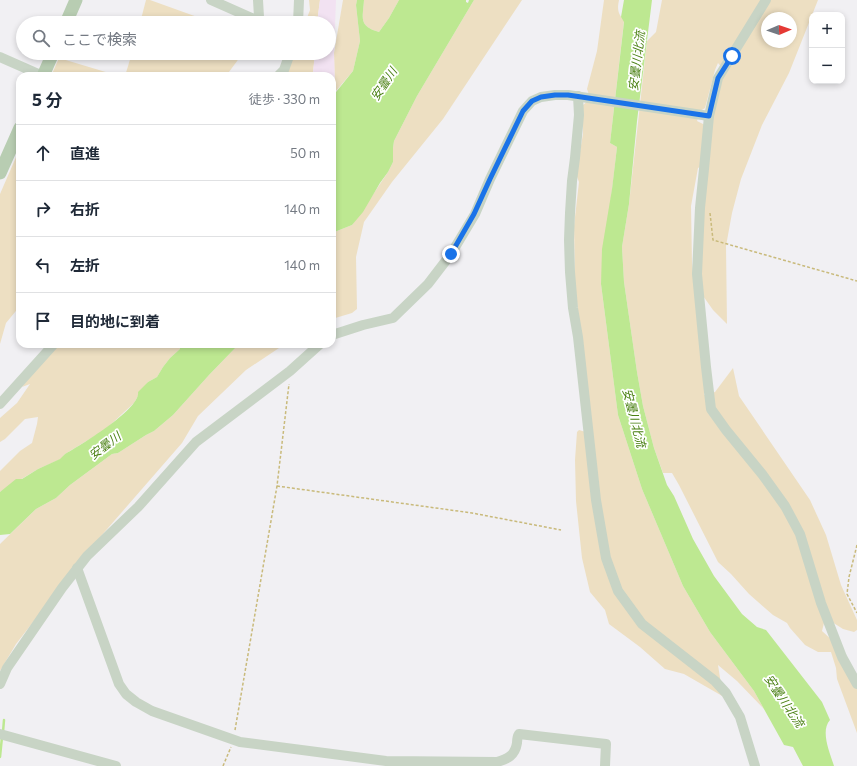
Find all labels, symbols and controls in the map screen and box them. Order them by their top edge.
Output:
north arrow [761,12,797,48]
map controls [809,12,845,84]
button: + [809,12,845,48]
search box [16,16,336,60]
icon: search [30,27,52,49]
water label: 安曇川北流 [625,28,647,92]
text: ここで検索 [62,30,137,48]
route start [723,47,741,65]
button: − [809,48,845,84]
water label: 安曇川 [367,63,400,102]
text: 5 分 [32,89,62,110]
text: 徒歩 · 330 m [249,91,320,107]
icon: ahead [32,142,54,164]
text: 直進 [70,144,100,162]
text: 50 m [290,145,320,161]
icon: right [32,198,54,220]
text: 右折 [70,200,100,218]
text: 140 m [284,201,320,217]
route end [442,245,460,263]
icon: left [32,254,54,276]
text: 左折 [70,256,100,274]
text: 140 m [284,257,320,273]
icon: arrive [32,310,54,332]
text: 目的地に到着 [70,312,160,330]
water label: 安曇川北流 [621,387,650,450]
water label: 安曇川 [86,428,125,462]
water label: 安曇川北流 [762,672,809,731]

